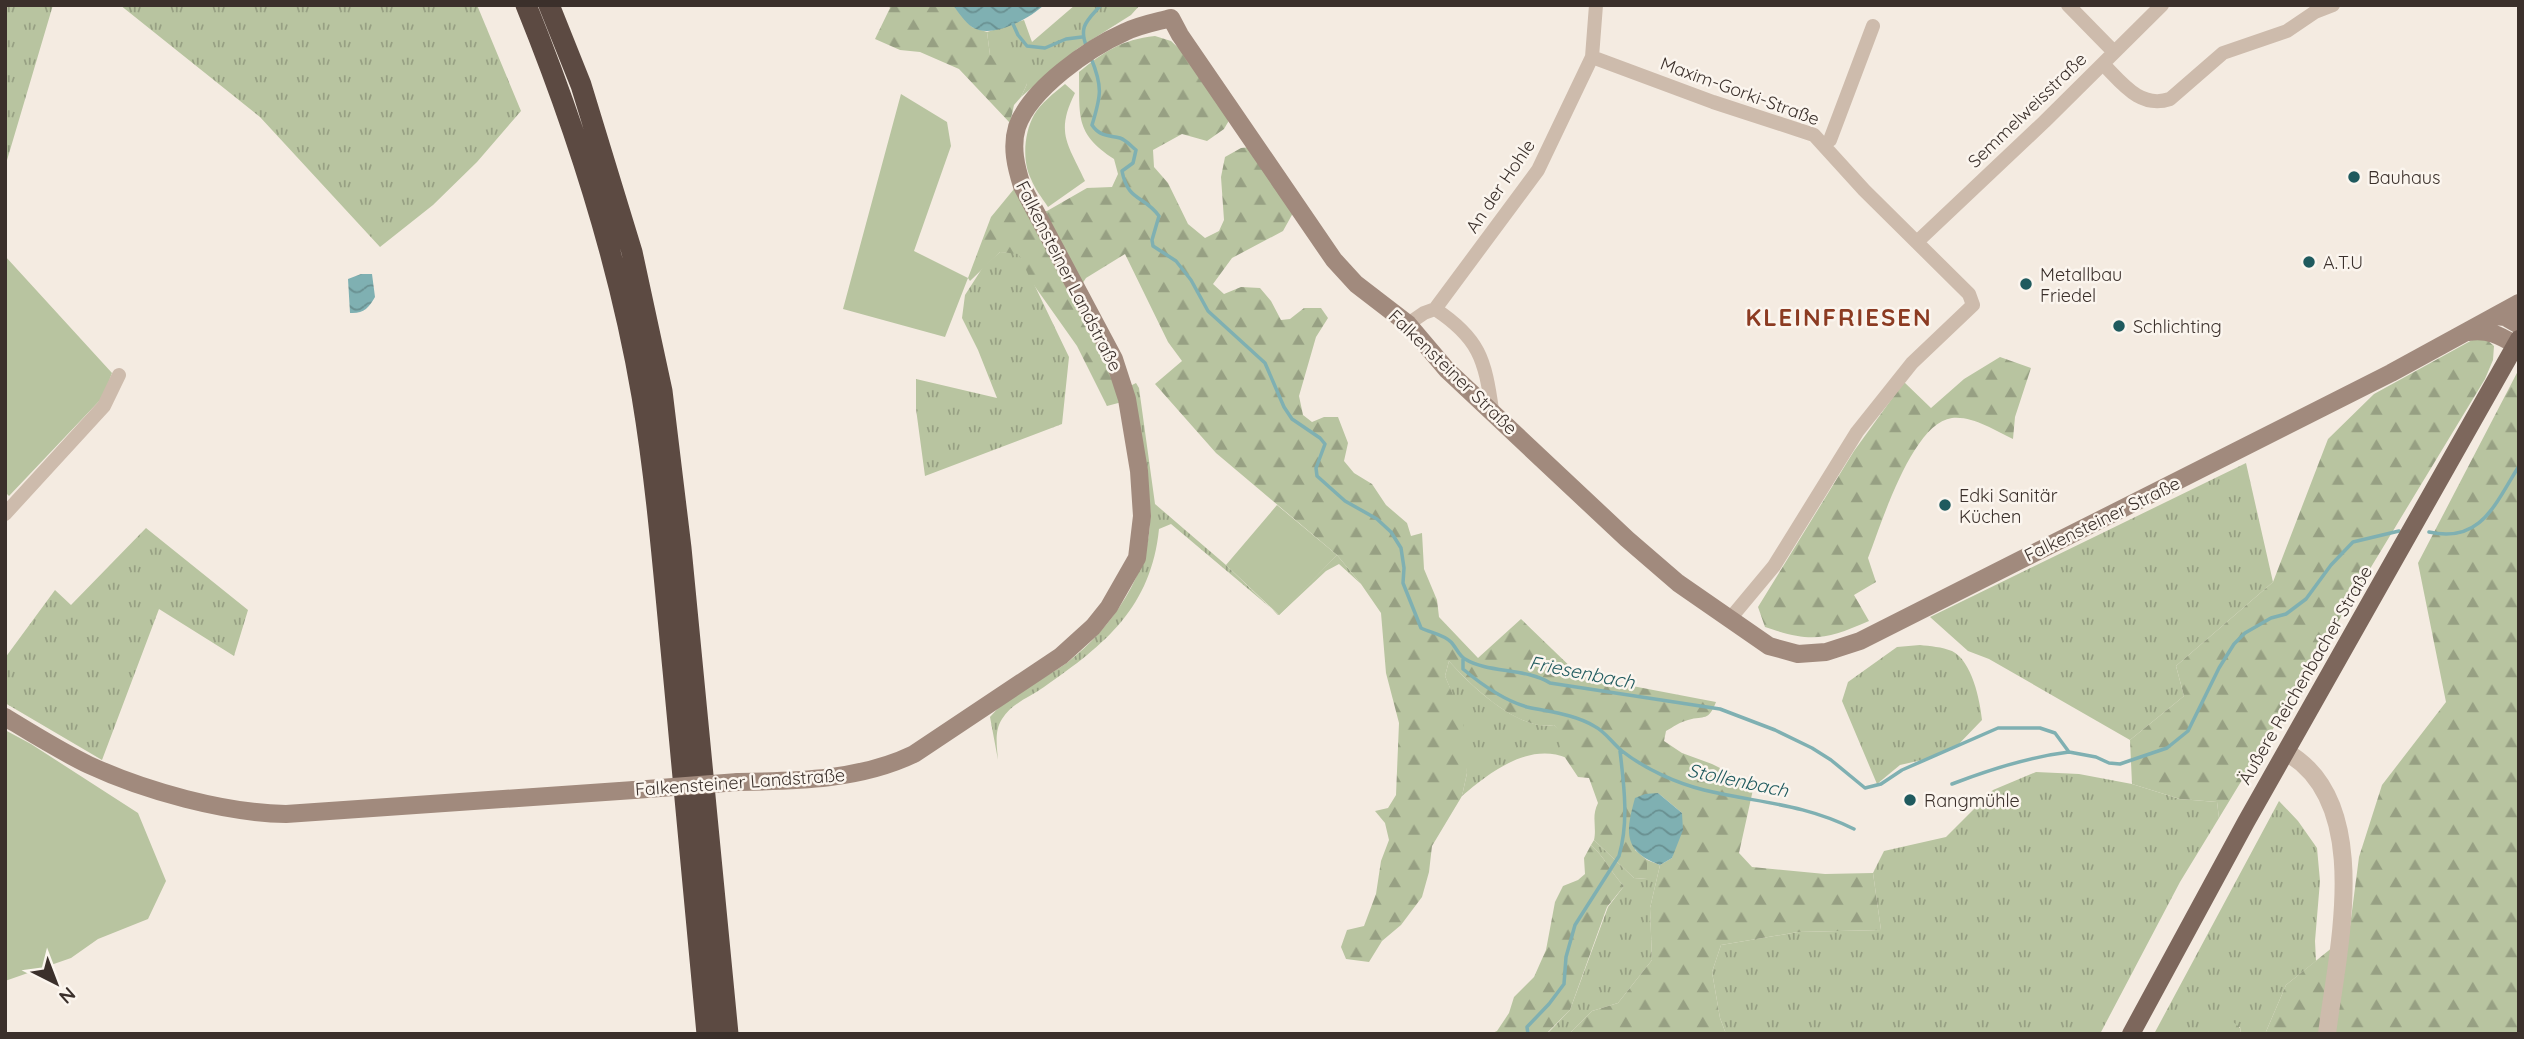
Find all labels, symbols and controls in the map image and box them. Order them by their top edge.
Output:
street label: Semmelweisstraße [1963,47,2091,173]
street label: Maxim-Gorki-Straße [1657,52,1823,130]
street label: An der Hohle [1460,135,1540,237]
place label: Bauhaus [2368,166,2440,189]
marker: Bauhaus [2346,169,2362,185]
street label: Falkensteiner Landstraße [1011,177,1127,375]
place label: A.T.U [2323,251,2363,274]
marker: A.T.U [2301,254,2317,270]
place label: Metallbau Friedel [2040,263,2122,307]
marker: Metallbau Friedel [2018,276,2034,292]
district label: KLEINFRIESEN [1745,302,1933,332]
street label: Falkensteiner Straße [1384,305,1522,439]
place label: Schlichting [2133,315,2222,338]
marker: Schlichting [2111,318,2127,334]
street label: Falkensteiner Straße [2020,471,2184,567]
place label: Edki Sanitär Küchen [1959,484,2058,528]
marker: Edki Sanitär Küchen [1937,497,1953,513]
street label: Äußere Reichenbacher Straße [2233,561,2377,789]
water label: Friesenbach [1527,650,1638,694]
water label: Stollenbach [1685,758,1792,803]
street label: Falkensteiner Landstraße [634,763,846,801]
place label: Rangmühle [1924,789,2020,812]
marker: Rangmühle [1902,792,1918,808]
north arrow [21,948,91,1018]
text: N [54,982,81,1009]

